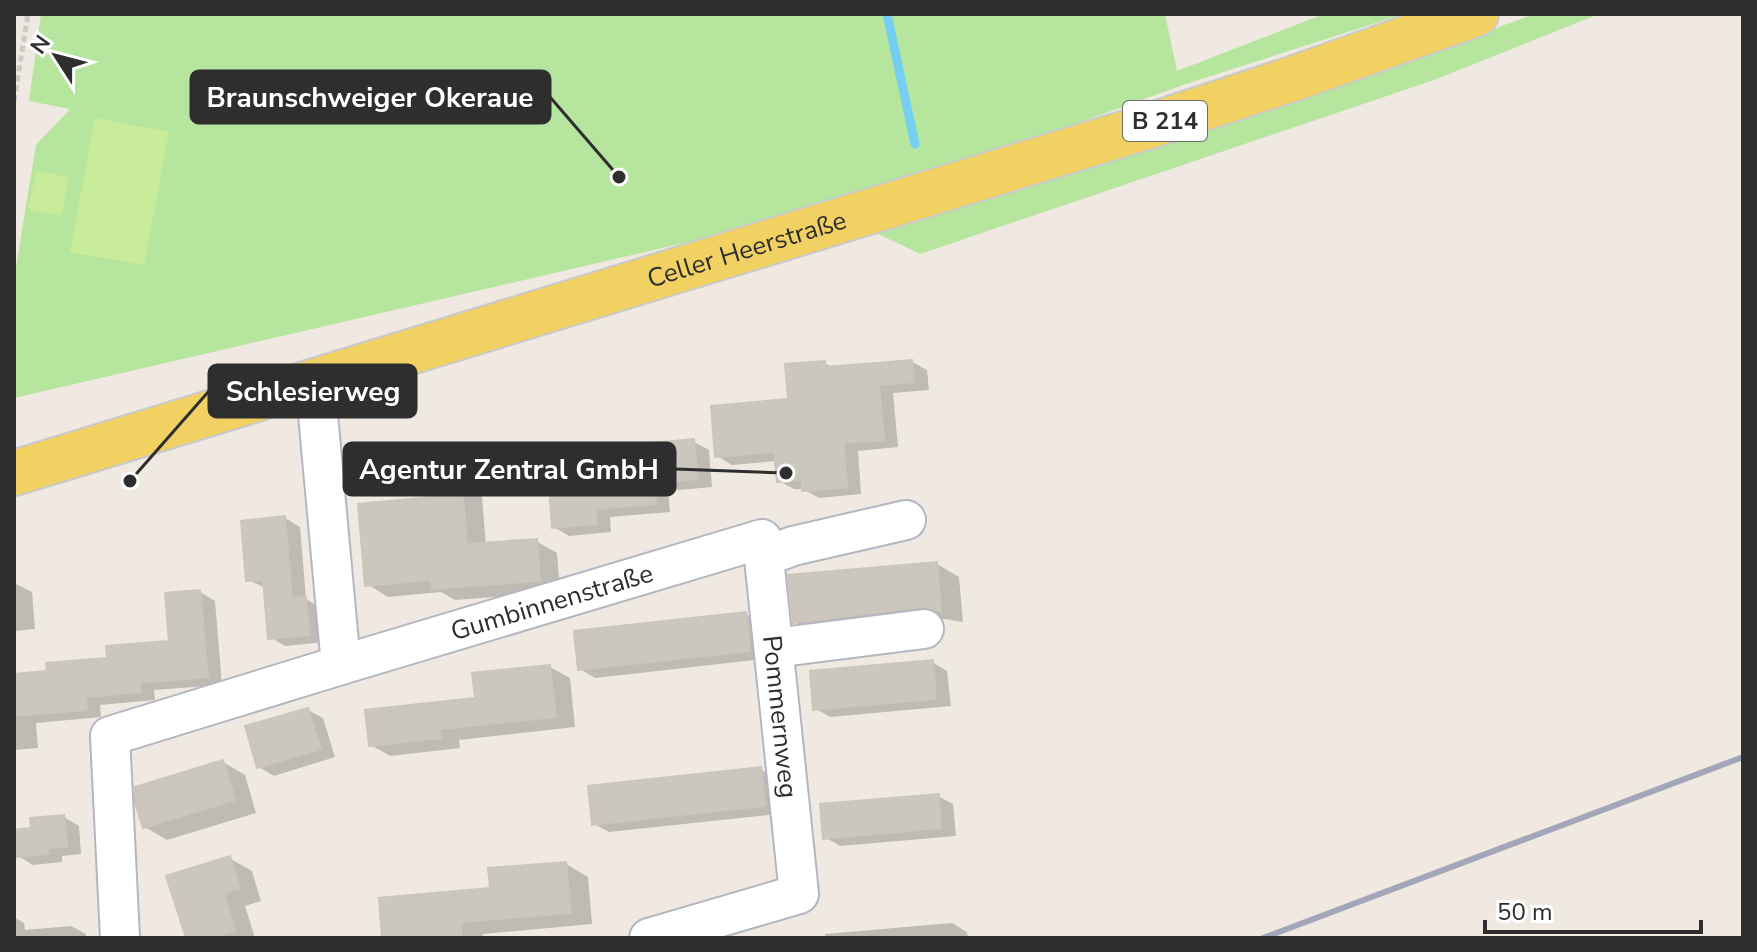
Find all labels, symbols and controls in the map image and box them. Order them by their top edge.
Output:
north arrow [16,16,96,96]
text: N [24,29,58,60]
callout: Braunschweiger Okeraue [191,71,550,123]
text: Braunschweiger Okeraue [206,79,534,117]
road number: B 214 [1123,101,1207,141]
street label: Celler Heerstraße [643,203,851,296]
callout: Schlesierweg [209,365,416,417]
text: Schlesierweg [226,373,400,411]
callout: Agentur Zentral GmbH [344,443,675,495]
text: Agentur Zentral GmbH [359,451,659,489]
street label: Gumbinnenstraße [447,556,657,649]
street label: Pommernweg [754,634,806,800]
scale bar [1485,884,1701,934]
text: 50 m [1497,896,1553,928]

